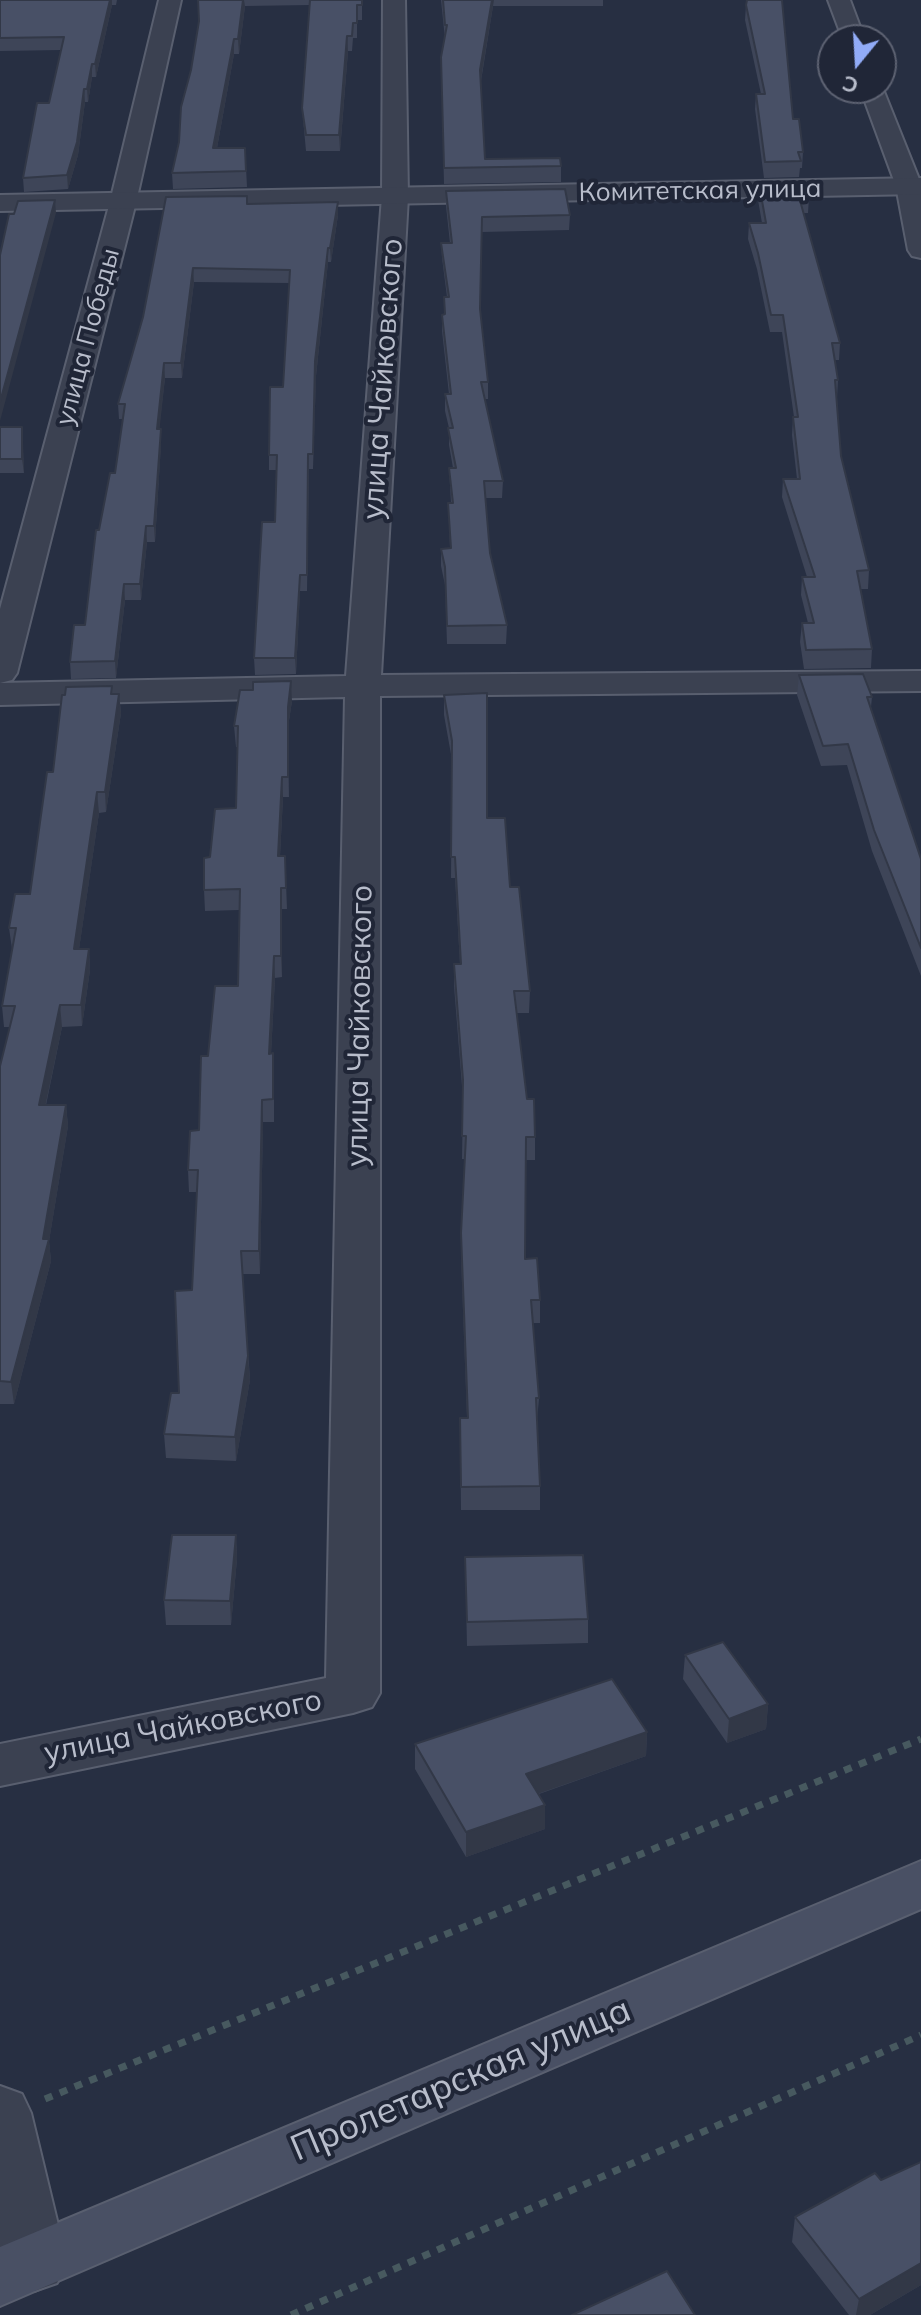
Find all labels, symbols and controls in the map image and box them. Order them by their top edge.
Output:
north arrow [817,24,897,104]
text: С [839,69,862,101]
street label: Комитетская улица [578,173,822,209]
street label: улица Чайковского [355,237,411,521]
street label: улица Победы [49,245,127,429]
street label: улица Чайковского [340,885,380,1167]
street label: улица Чайковского [41,1682,325,1772]
street label: Пролетарская улица [285,1989,637,2171]

